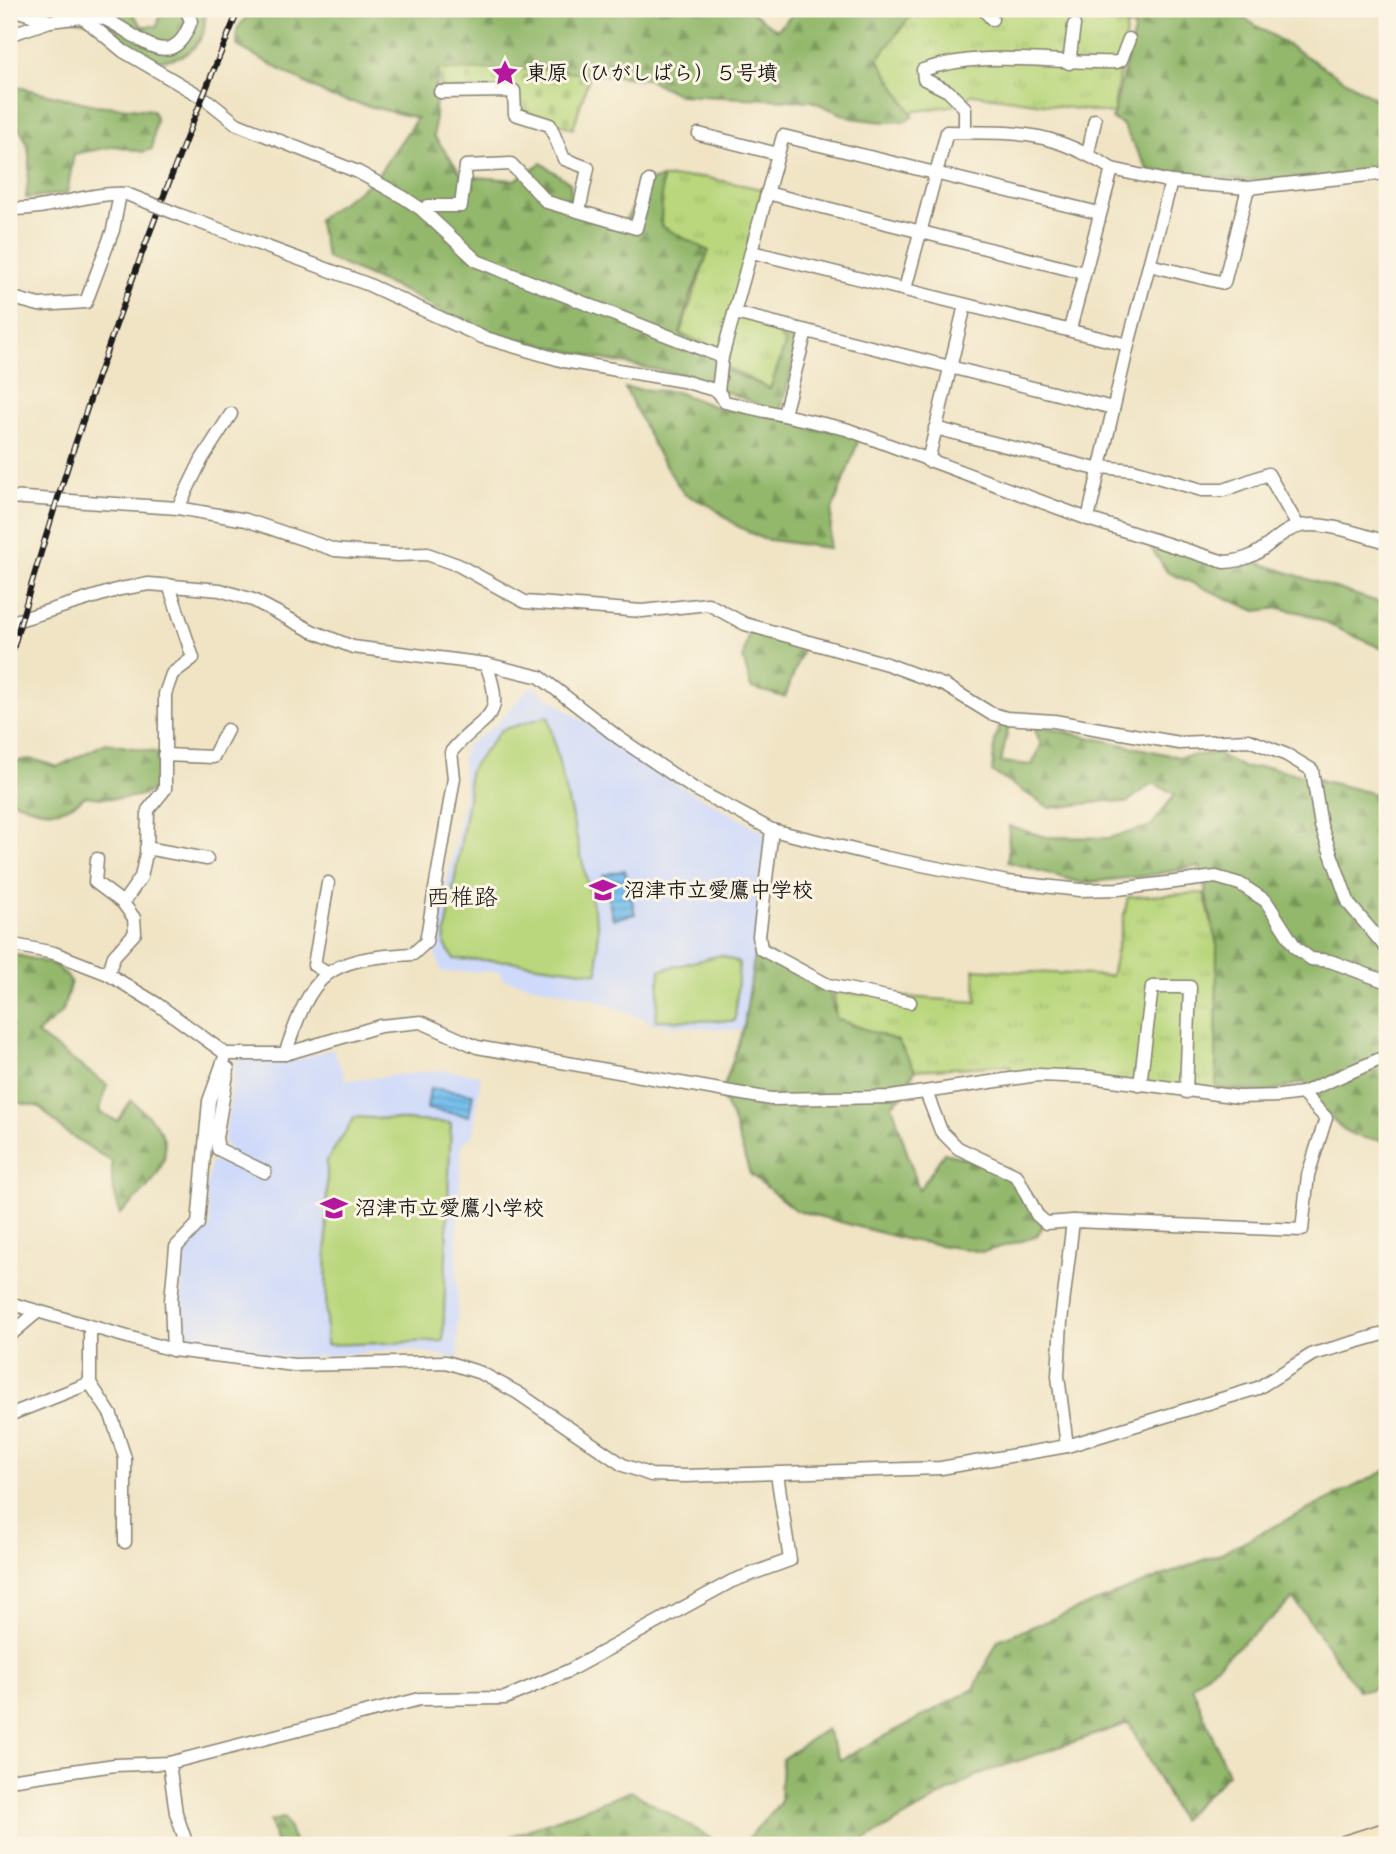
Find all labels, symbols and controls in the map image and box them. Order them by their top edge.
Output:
place icon: 東原（ひがしばら）５号墳 [490,58,520,88]
place label: 東原（ひがしばら）５号墳 [526,61,778,86]
school or university icon: 沼津市立愛鷹中学校 [588,875,618,905]
place label: 沼津市立愛鷹中学校 [624,878,813,903]
district label: 西椎路 [426,883,498,912]
school or university icon: 沼津市立愛鷹小学校 [319,1193,349,1223]
place label: 沼津市立愛鷹小学校 [355,1196,544,1221]

